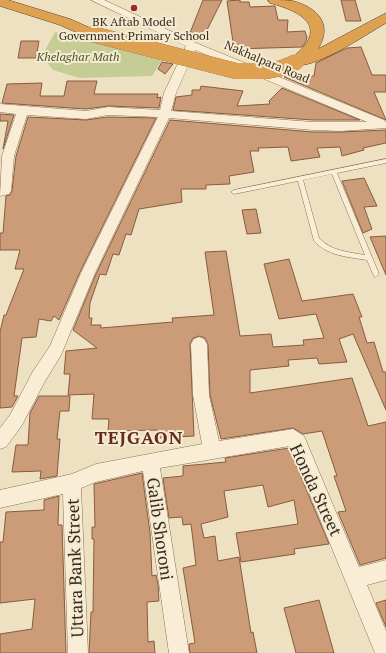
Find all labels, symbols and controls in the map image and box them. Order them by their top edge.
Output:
marker: BK Aftab Model Government Primary School [129,3,139,13]
place label: BK Aftab Model Government Primary School [59,14,210,43]
street label: Nakhalpara Road [222,37,312,86]
park label: Khelaghar Math [36,49,119,64]
district label: TEJGAON [95,425,183,449]
street label: Honda Street [285,440,348,540]
street label: Galib Shoroni [142,476,179,582]
street label: Uttara Bank Street [61,497,88,638]

